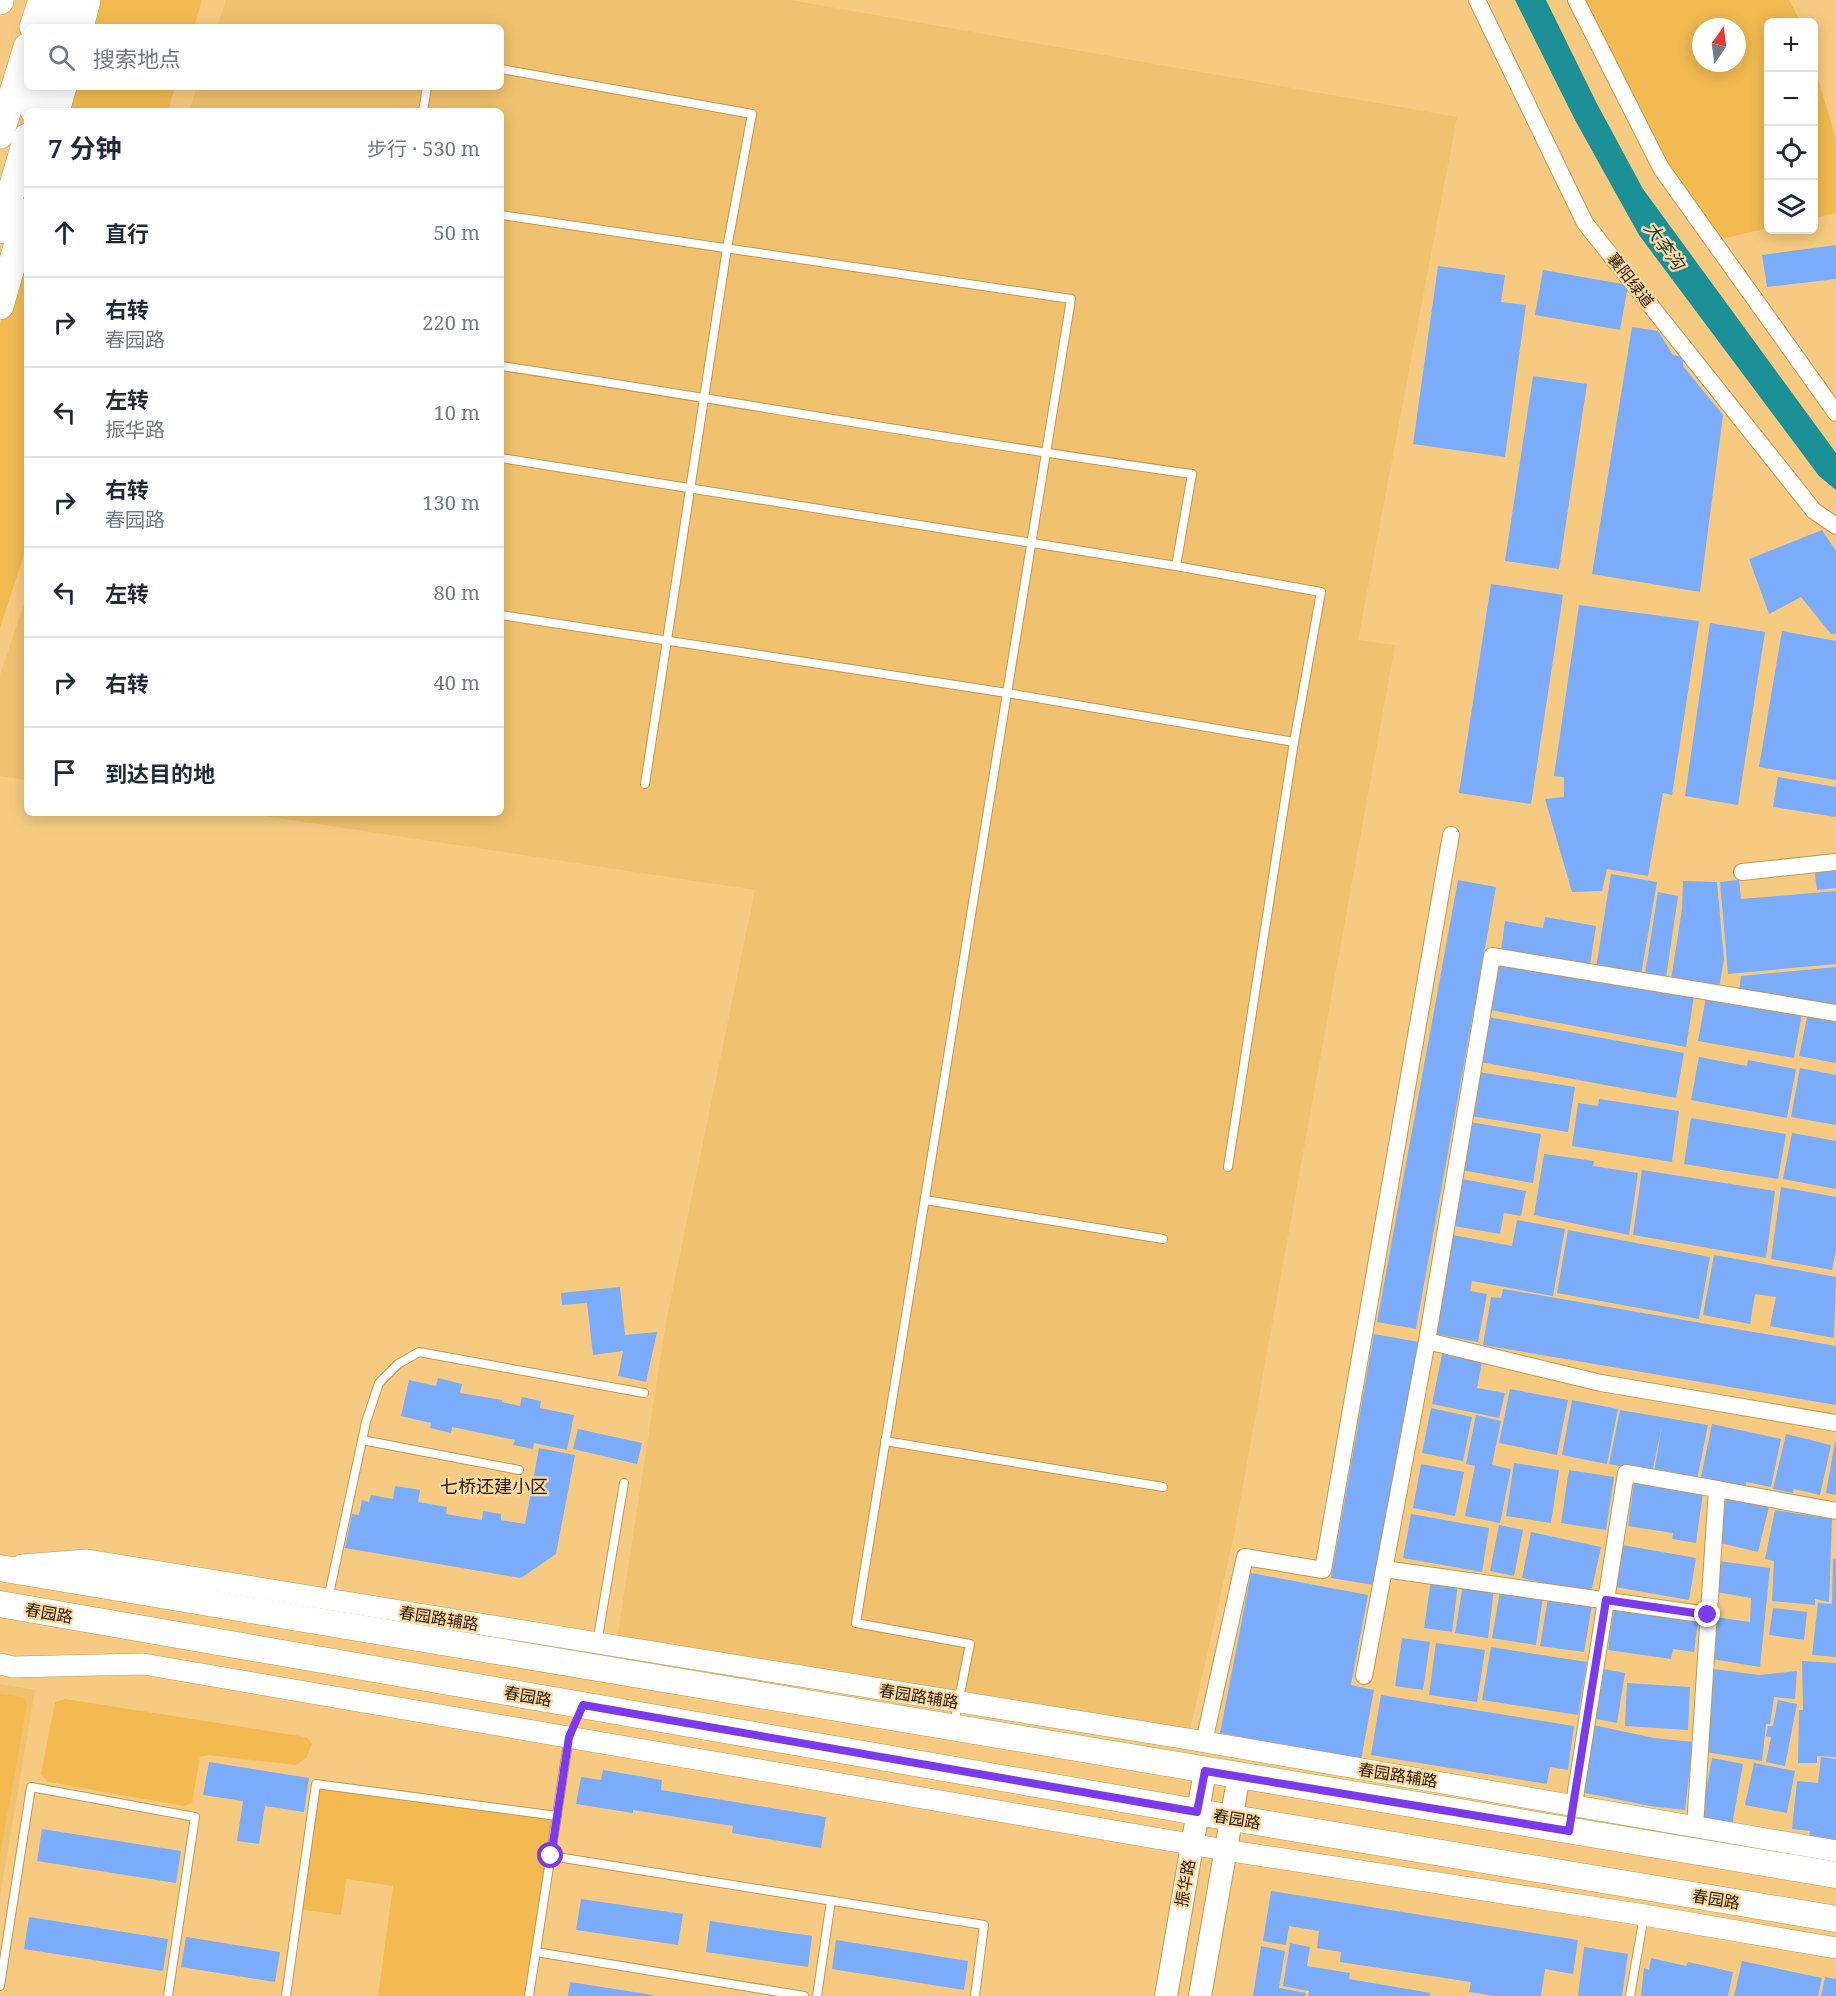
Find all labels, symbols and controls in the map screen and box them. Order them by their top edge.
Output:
north arrow [1692,18,1746,72]
map controls [1764,18,1818,234]
button: + [1764,18,1818,72]
search box [24,24,504,90]
icon: search [45,41,78,74]
text: 搜索地点 [93,43,181,73]
button: − [1764,72,1818,126]
button: locate [1764,126,1818,180]
text: 7 分钟 [48,130,121,166]
text: 步行 · 530 m [367,135,480,162]
button: layers [1764,180,1818,234]
icon: ahead [48,216,81,249]
water label: 大李沟 [1639,217,1692,276]
text: 直行 [105,218,149,248]
text: 50 m [434,219,480,246]
street label: 襄阳绿道 [1603,248,1659,312]
text: 右转 [105,294,149,324]
icon: right [48,306,81,339]
text: 220 m [422,309,480,336]
text: 春园路 [105,326,165,353]
text: 左转 [105,384,149,414]
icon: left [48,396,81,429]
text: 10 m [434,399,480,426]
text: 振华路 [105,416,165,443]
text: 右转 [105,474,149,504]
icon: right [48,486,81,519]
text: 130 m [422,489,480,516]
text: 春园路 [105,506,165,533]
icon: left [48,576,81,609]
text: 左转 [105,578,149,608]
text: 80 m [434,579,480,606]
icon: right [48,666,81,699]
text: 右转 [105,668,149,698]
text: 40 m [434,669,480,696]
icon: arrive [48,756,81,789]
text: 到达目的地 [105,758,215,788]
district label: 七桥还建小区 [440,1474,548,1498]
street label: 春园路 [23,1598,75,1628]
street label: 春园路辅路 [398,1601,480,1635]
route end [1694,1601,1720,1627]
street label: 春园路辅路 [878,1679,960,1713]
street label: 春园路 [502,1681,554,1711]
street label: 春园路辅路 [1357,1758,1439,1792]
street label: 春园路 [1211,1804,1263,1834]
route start [537,1842,563,1868]
street label: 振华路 [1170,1857,1200,1909]
street label: 春园路 [1691,1884,1741,1914]

